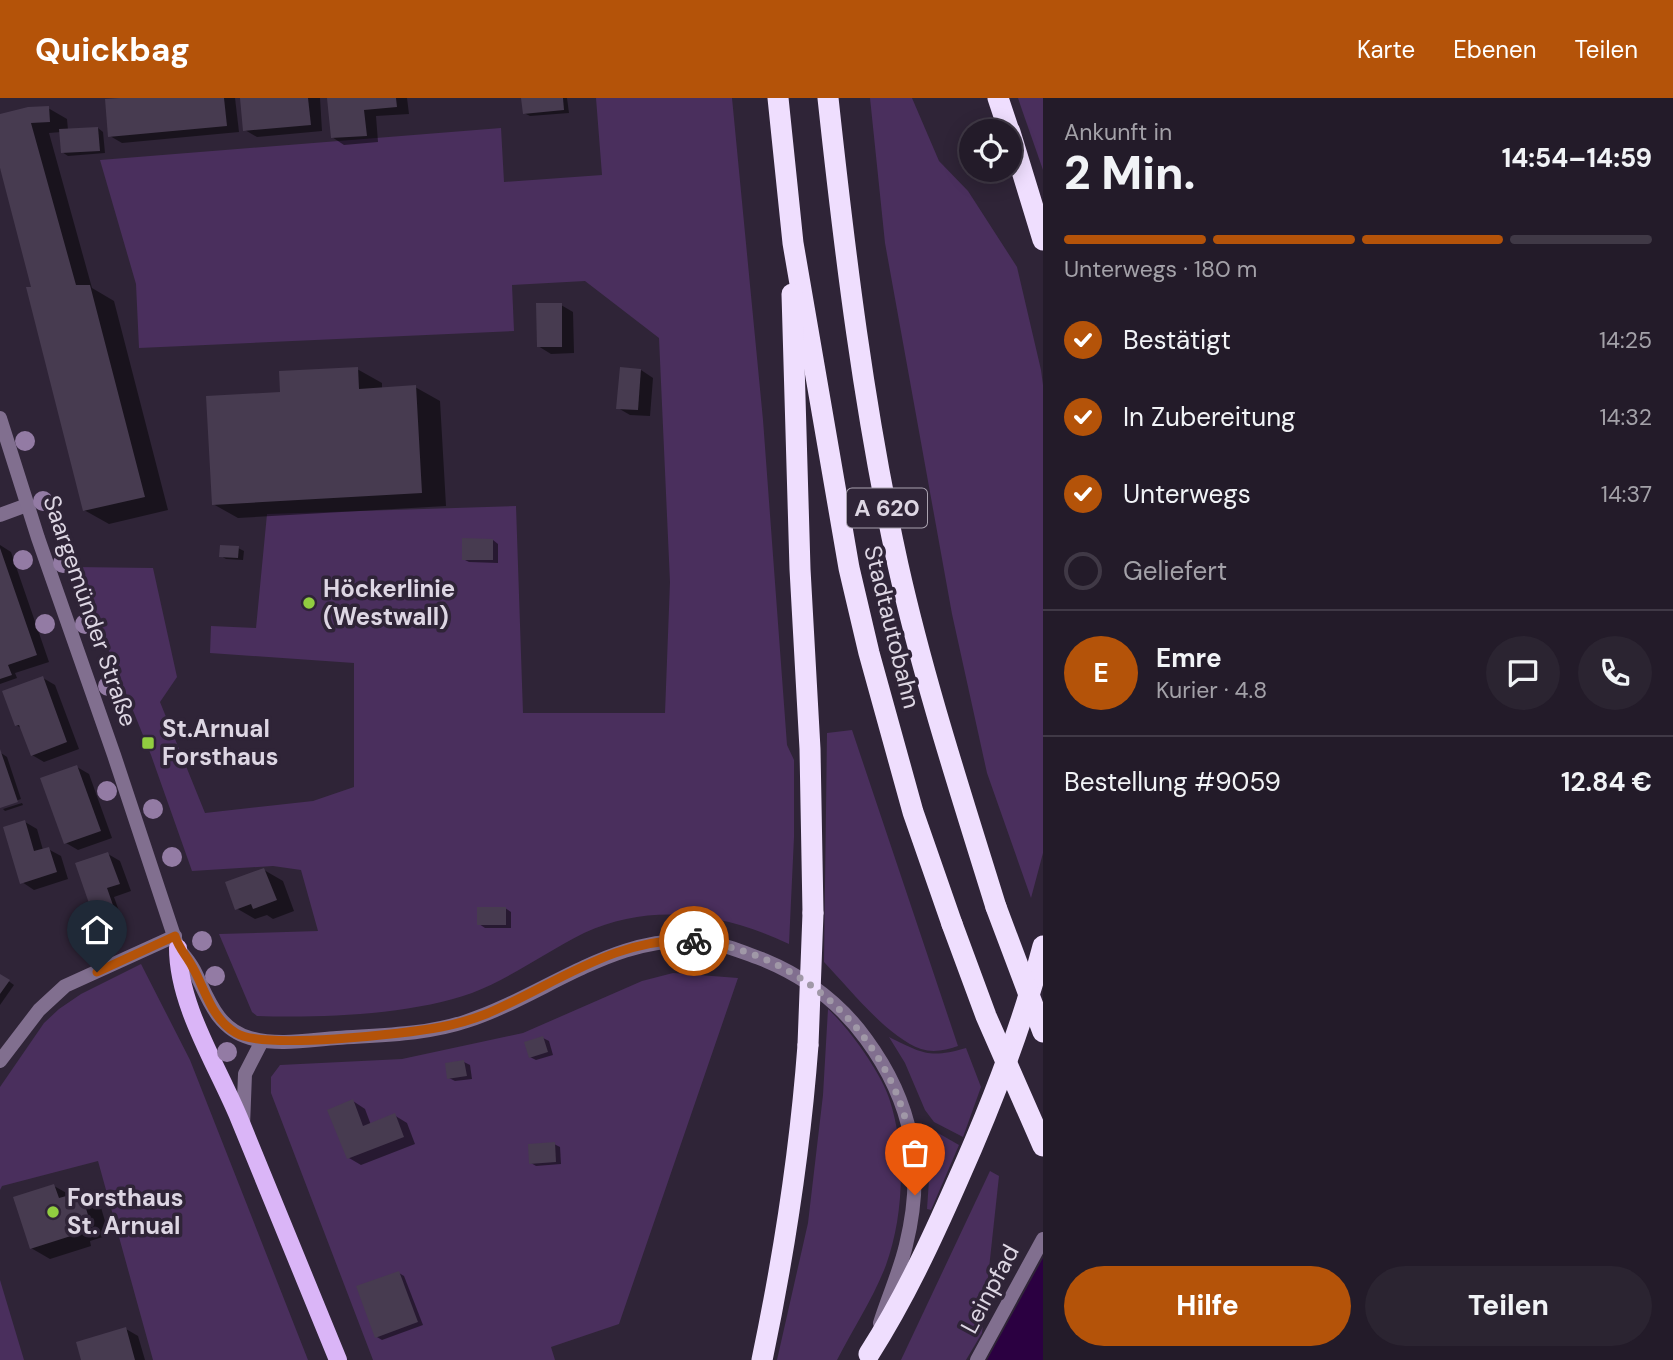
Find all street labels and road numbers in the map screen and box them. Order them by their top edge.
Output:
road number: A 620 [847,488,927,528]
street label: Saargemünder Straße [36,491,145,731]
street label: Stadtautobahn [857,542,928,711]
street label: Leinpfad [953,1239,1026,1338]

